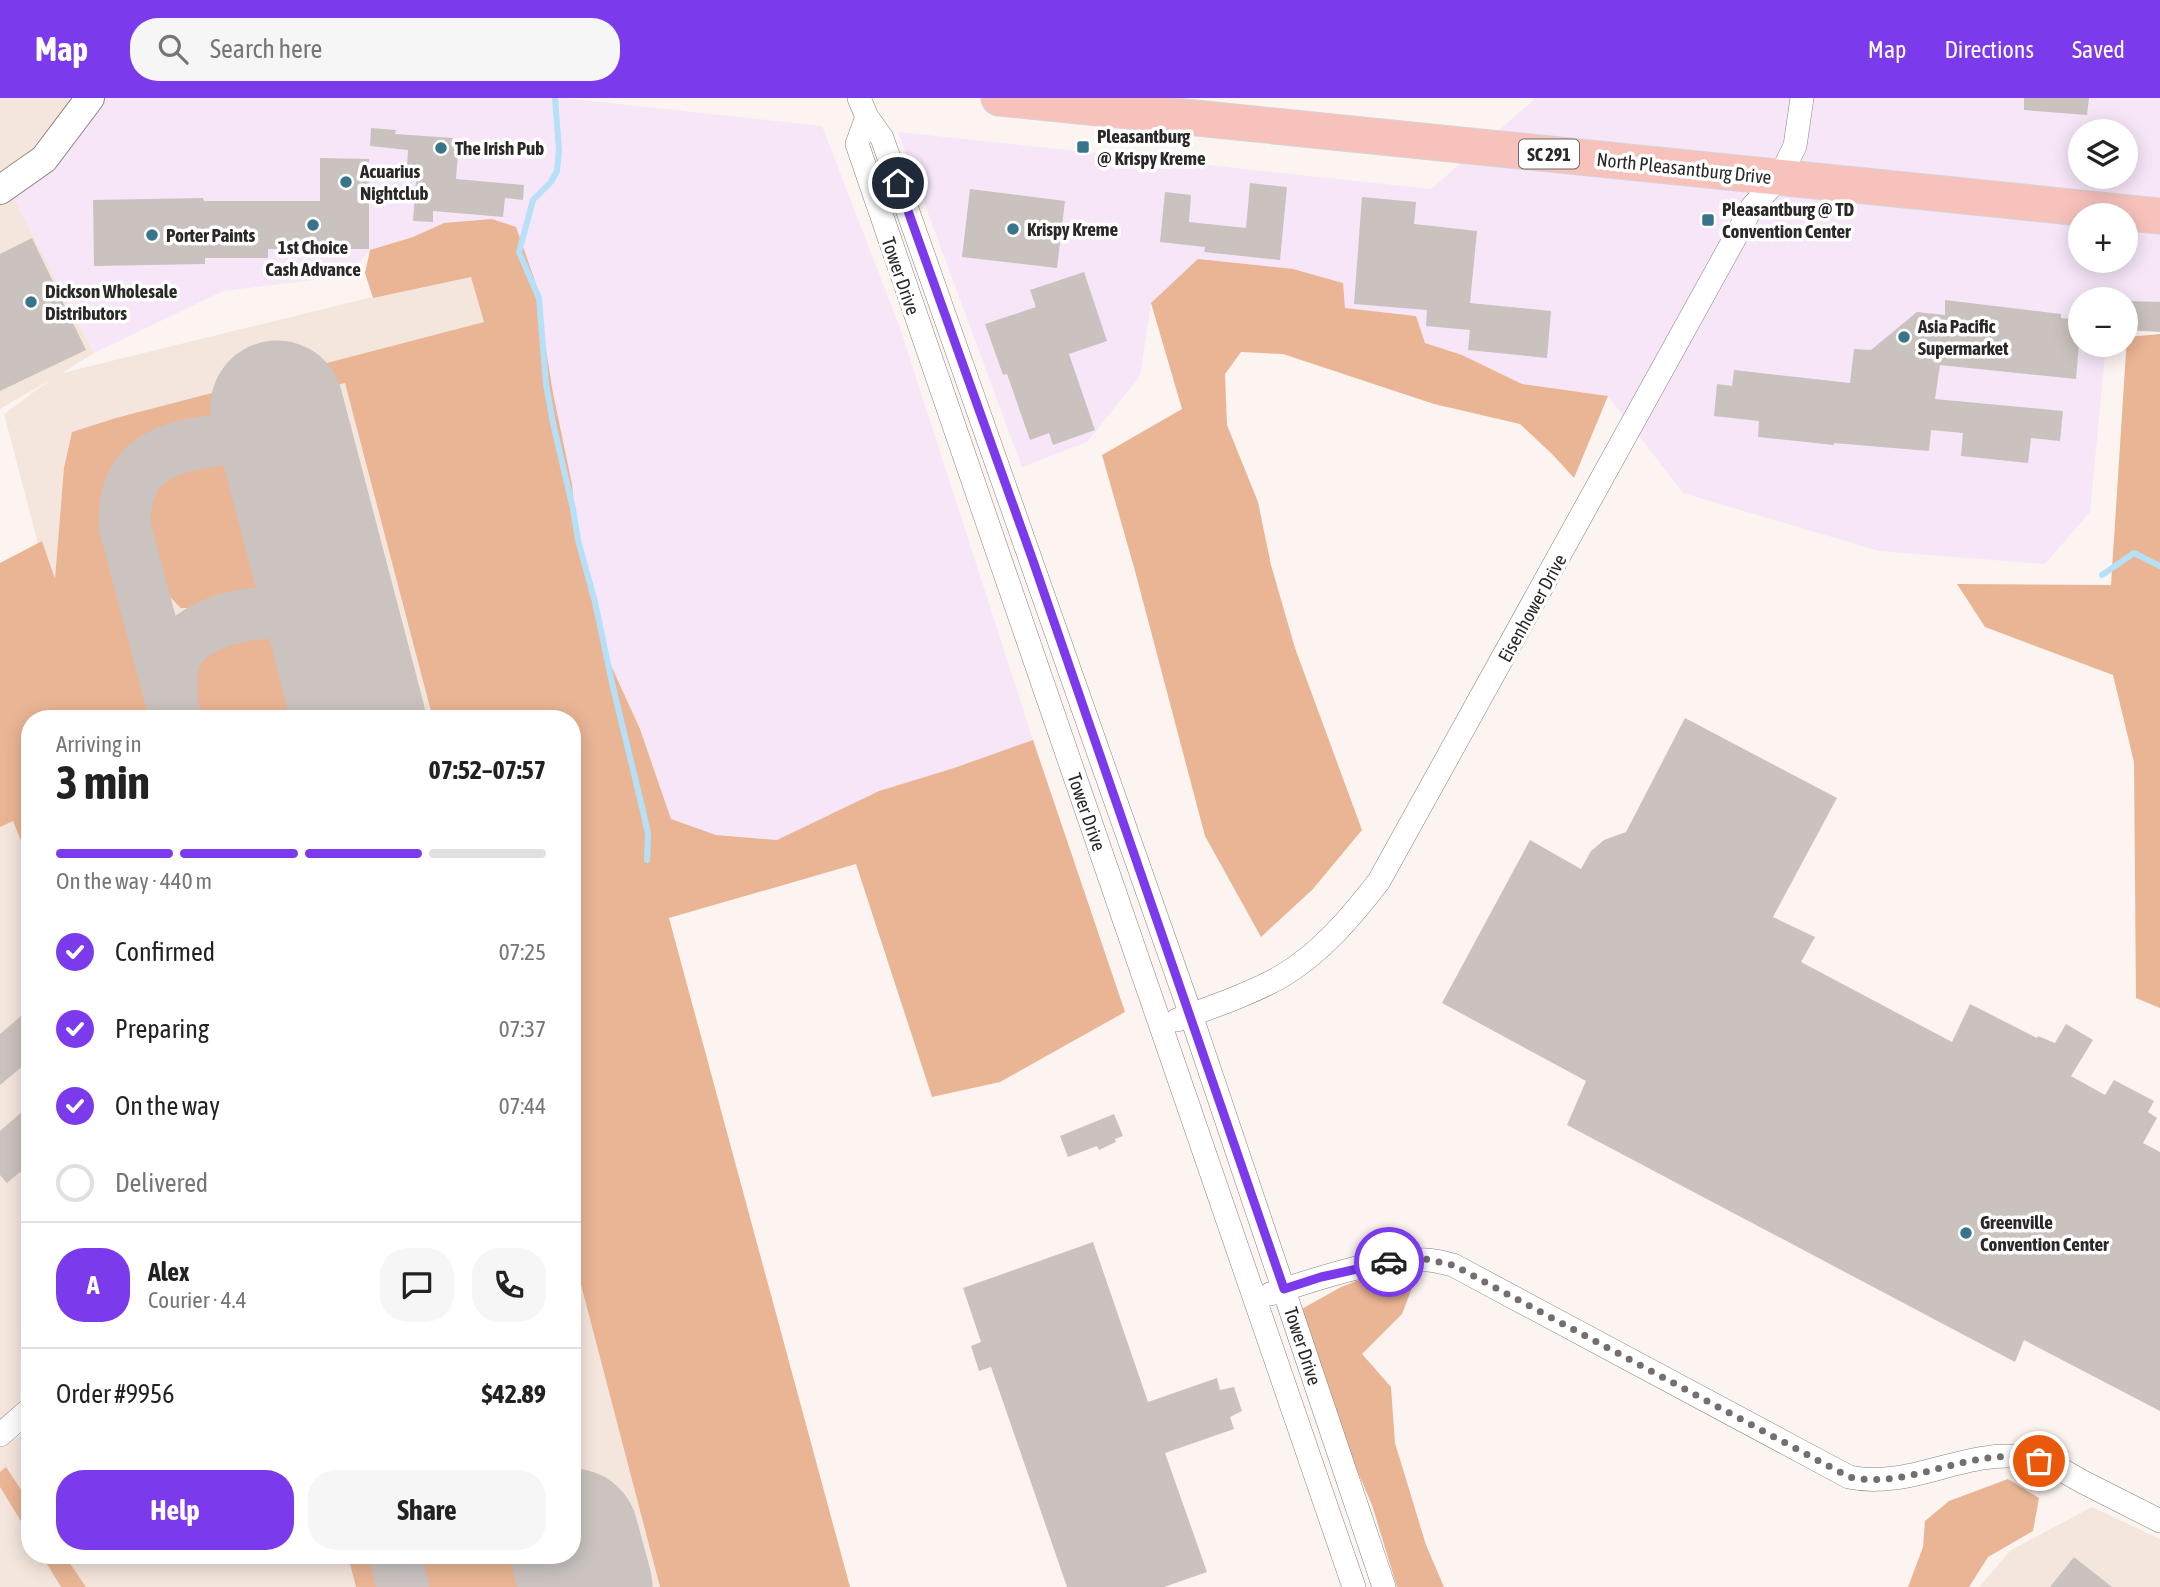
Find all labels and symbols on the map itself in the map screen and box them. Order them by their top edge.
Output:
place label: Pleasantburg @ Krispy Kreme [1097,125,1206,169]
place label: The Irish Pub [455,137,544,159]
marker: Pleasantburg @ Krispy Kreme [1075,139,1091,155]
marker: The Irish Pub [433,140,449,156]
road number: SC 291 [1519,140,1579,168]
street label: North Pleasantburg Drive [1596,148,1772,188]
pin [868,153,928,213]
place label: Acuarius Nightclub [359,160,429,204]
marker: Acuarius Nightclub [338,174,354,190]
place label: Pleasantburg @ TD Convention Center [1722,198,1855,242]
marker: Pleasantburg @ TD Convention Center [1700,212,1716,228]
marker: 1st Choice Cash Advance [305,217,321,233]
place label: Krispy Kreme [1027,218,1118,240]
marker: Krispy Kreme [1005,221,1021,237]
place label: Porter Paints [166,224,255,246]
marker: Porter Paints [144,227,160,243]
street label: Tower Drive [877,234,925,318]
place label: 1st Choice Cash Advance [265,236,361,280]
place label: Dickson Wholesale Distributors [45,280,178,324]
marker: Dickson Wholesale Distributors [23,294,39,310]
place label: Asia Pacific Supermarket [1917,315,2009,359]
marker: Asia Pacific Supermarket [1896,329,1912,345]
street label: Eisenhower Drive [1493,550,1571,666]
street label: Tower Drive [1063,770,1111,854]
place label: Greenville Convention Center [1980,1211,2109,1255]
marker: Greenville Convention Center [1958,1225,1974,1241]
courier [1354,1227,1424,1297]
street label: Tower Drive [1280,1304,1326,1388]
pin [2009,1431,2069,1491]

